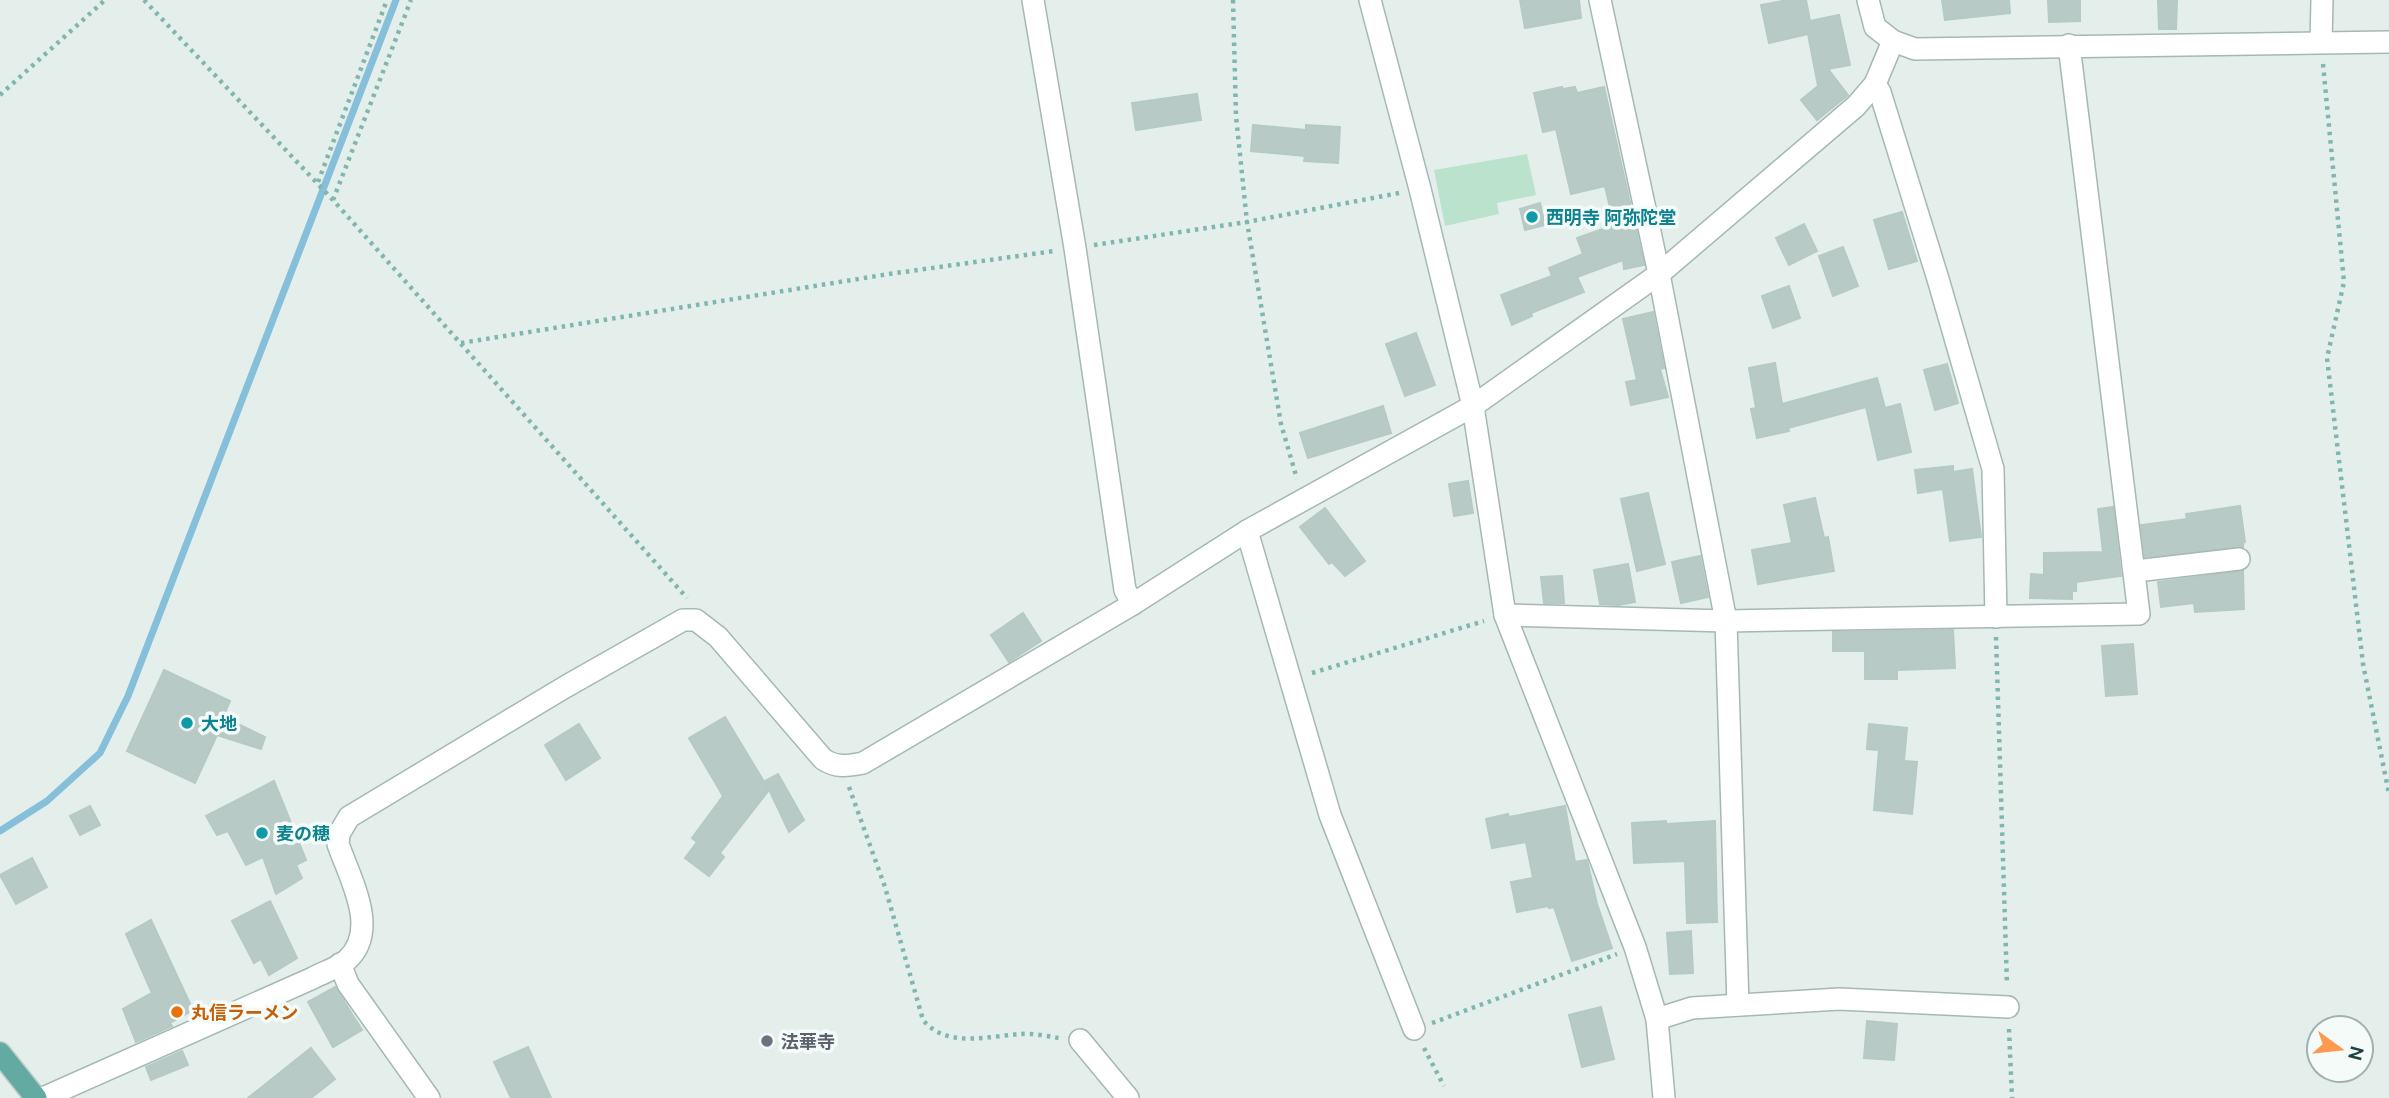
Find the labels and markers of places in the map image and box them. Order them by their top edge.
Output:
place label: 西明寺 阿弥陀堂 [1546,207,1676,227]
marker: 西明寺 阿弥陀堂 [1524,209,1540,225]
place label: 大地 [201,713,237,733]
marker: 大地 [179,715,195,731]
place label: 麦の穂 [276,823,330,843]
marker: 麦の穂 [254,825,270,841]
place label: 丸信ラーメン [191,1002,298,1022]
marker: 丸信ラーメン [169,1004,185,1020]
place label: 法華寺 [781,1031,835,1051]
marker: 法華寺 [759,1033,775,1049]

